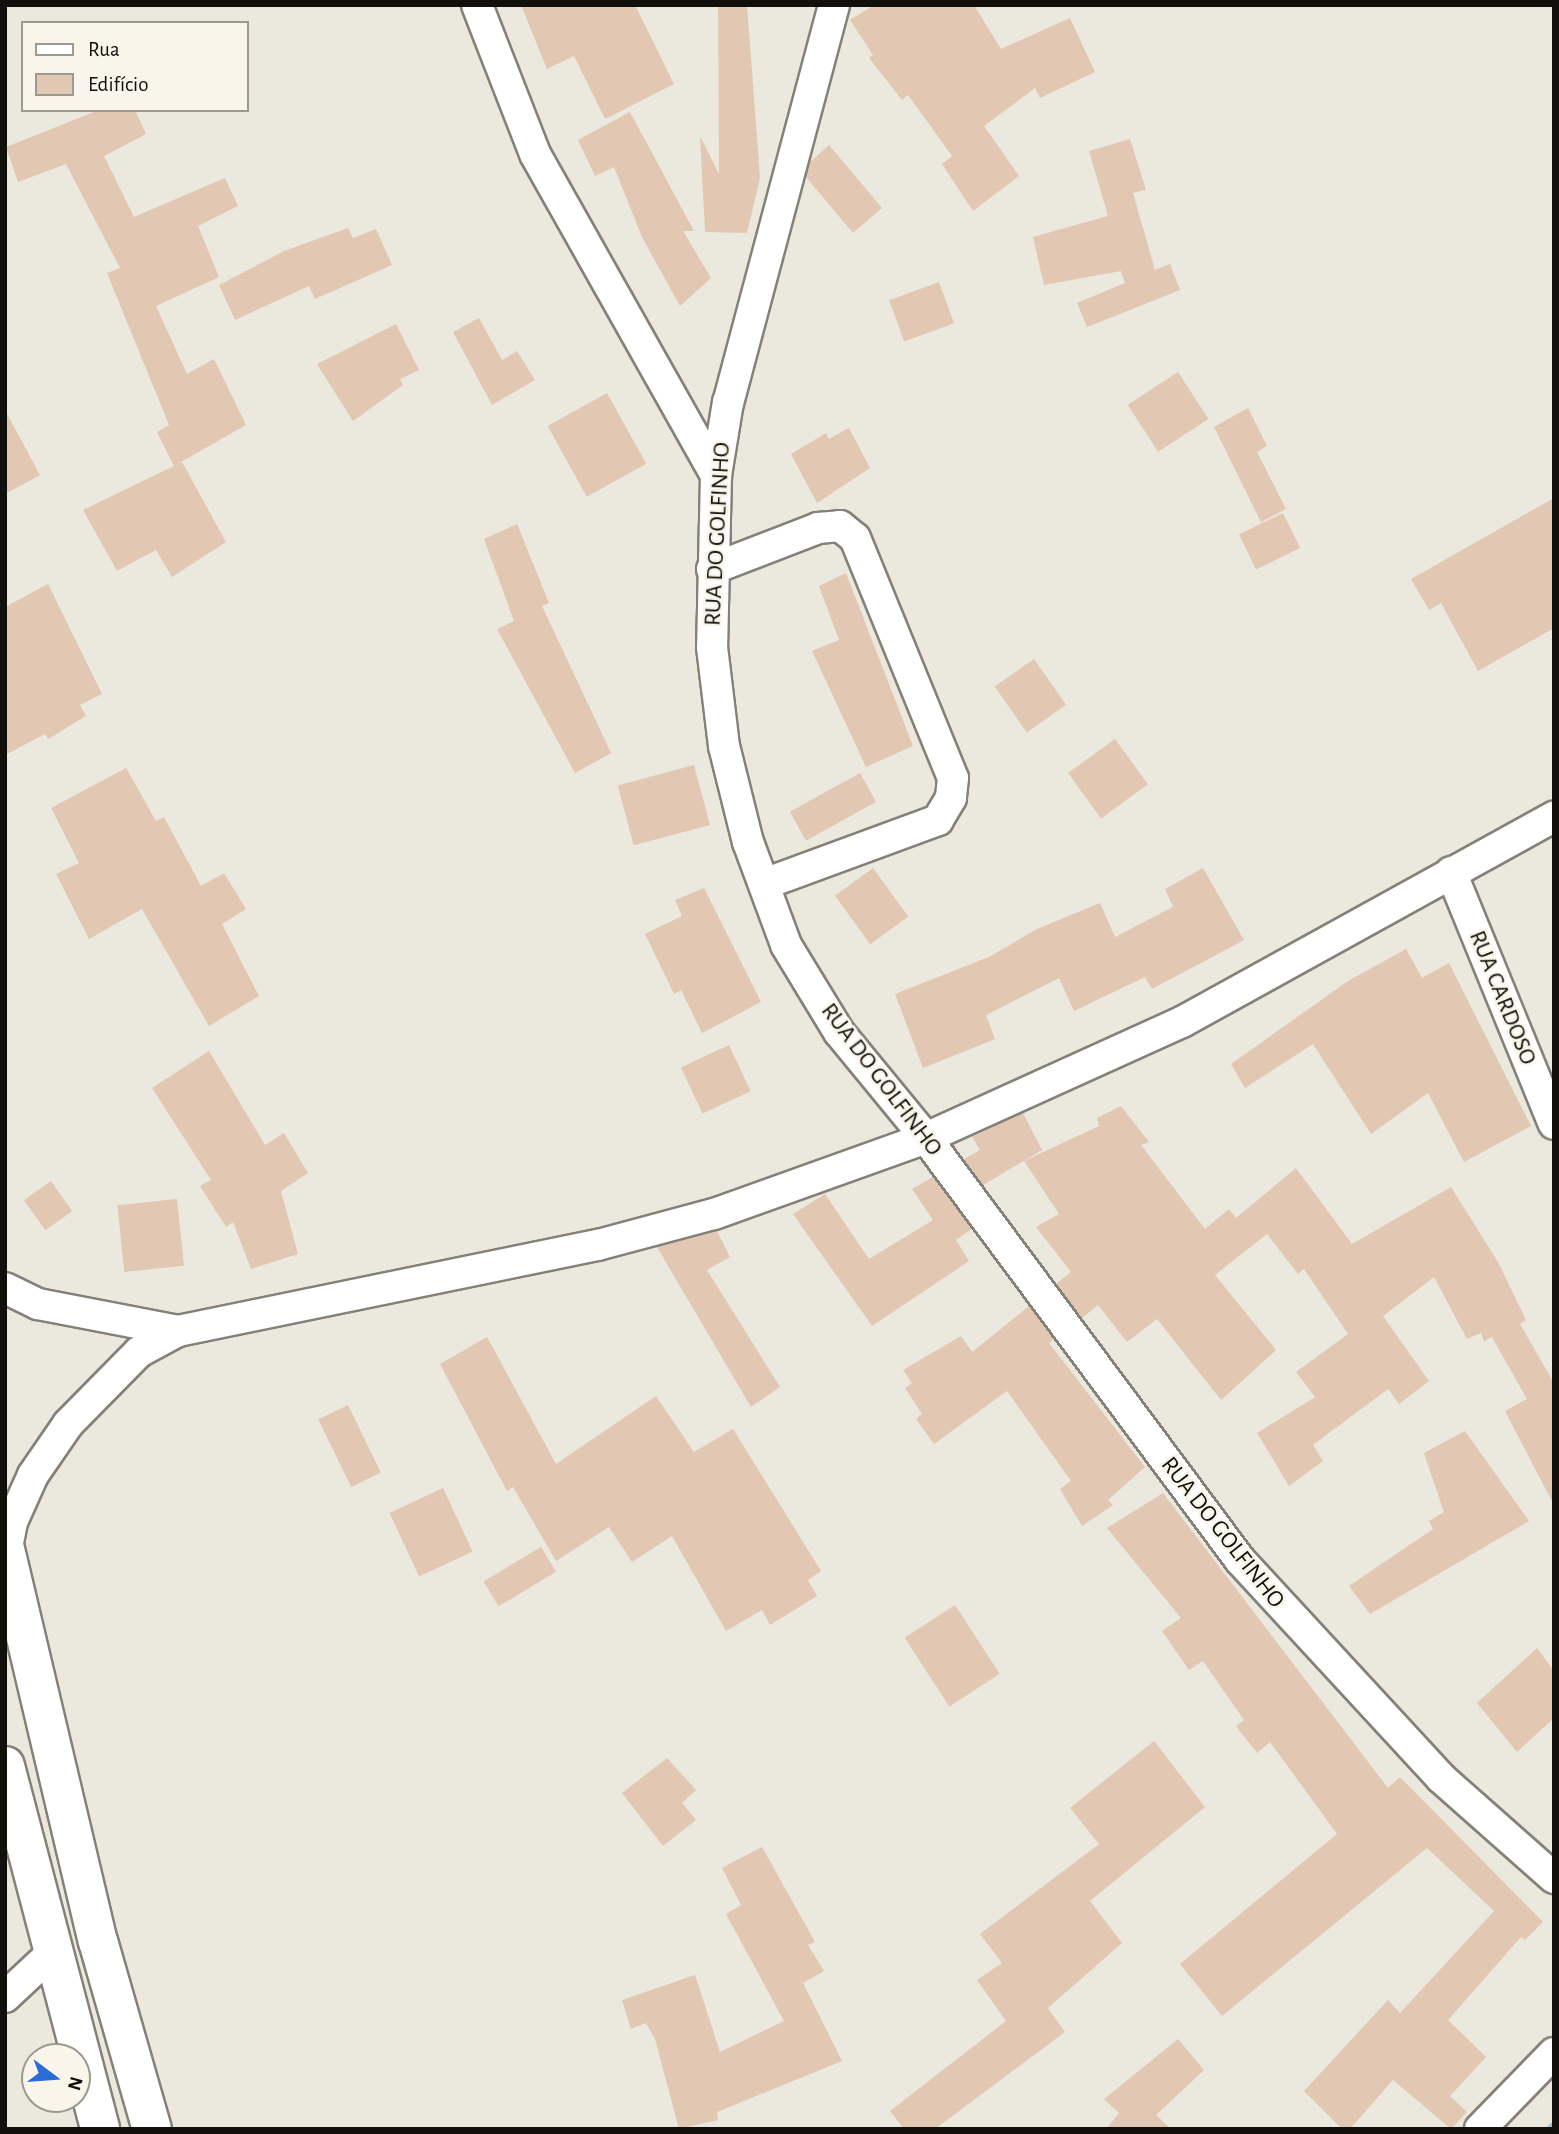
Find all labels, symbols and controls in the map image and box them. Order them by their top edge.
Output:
legend [21,21,248,112]
text: Rua [88,39,120,60]
text: Edifício [88,74,148,95]
street label: RUA DO GOLFINHO [699,441,737,627]
street label: RUA CARDOSO [1462,927,1542,1069]
street label: RUA DO GOLFINHO [814,998,948,1162]
street label: RUA DO GOLFINHO [1154,1452,1290,1614]
north arrow [21,2043,91,2113]
text: N [64,2074,86,2092]

